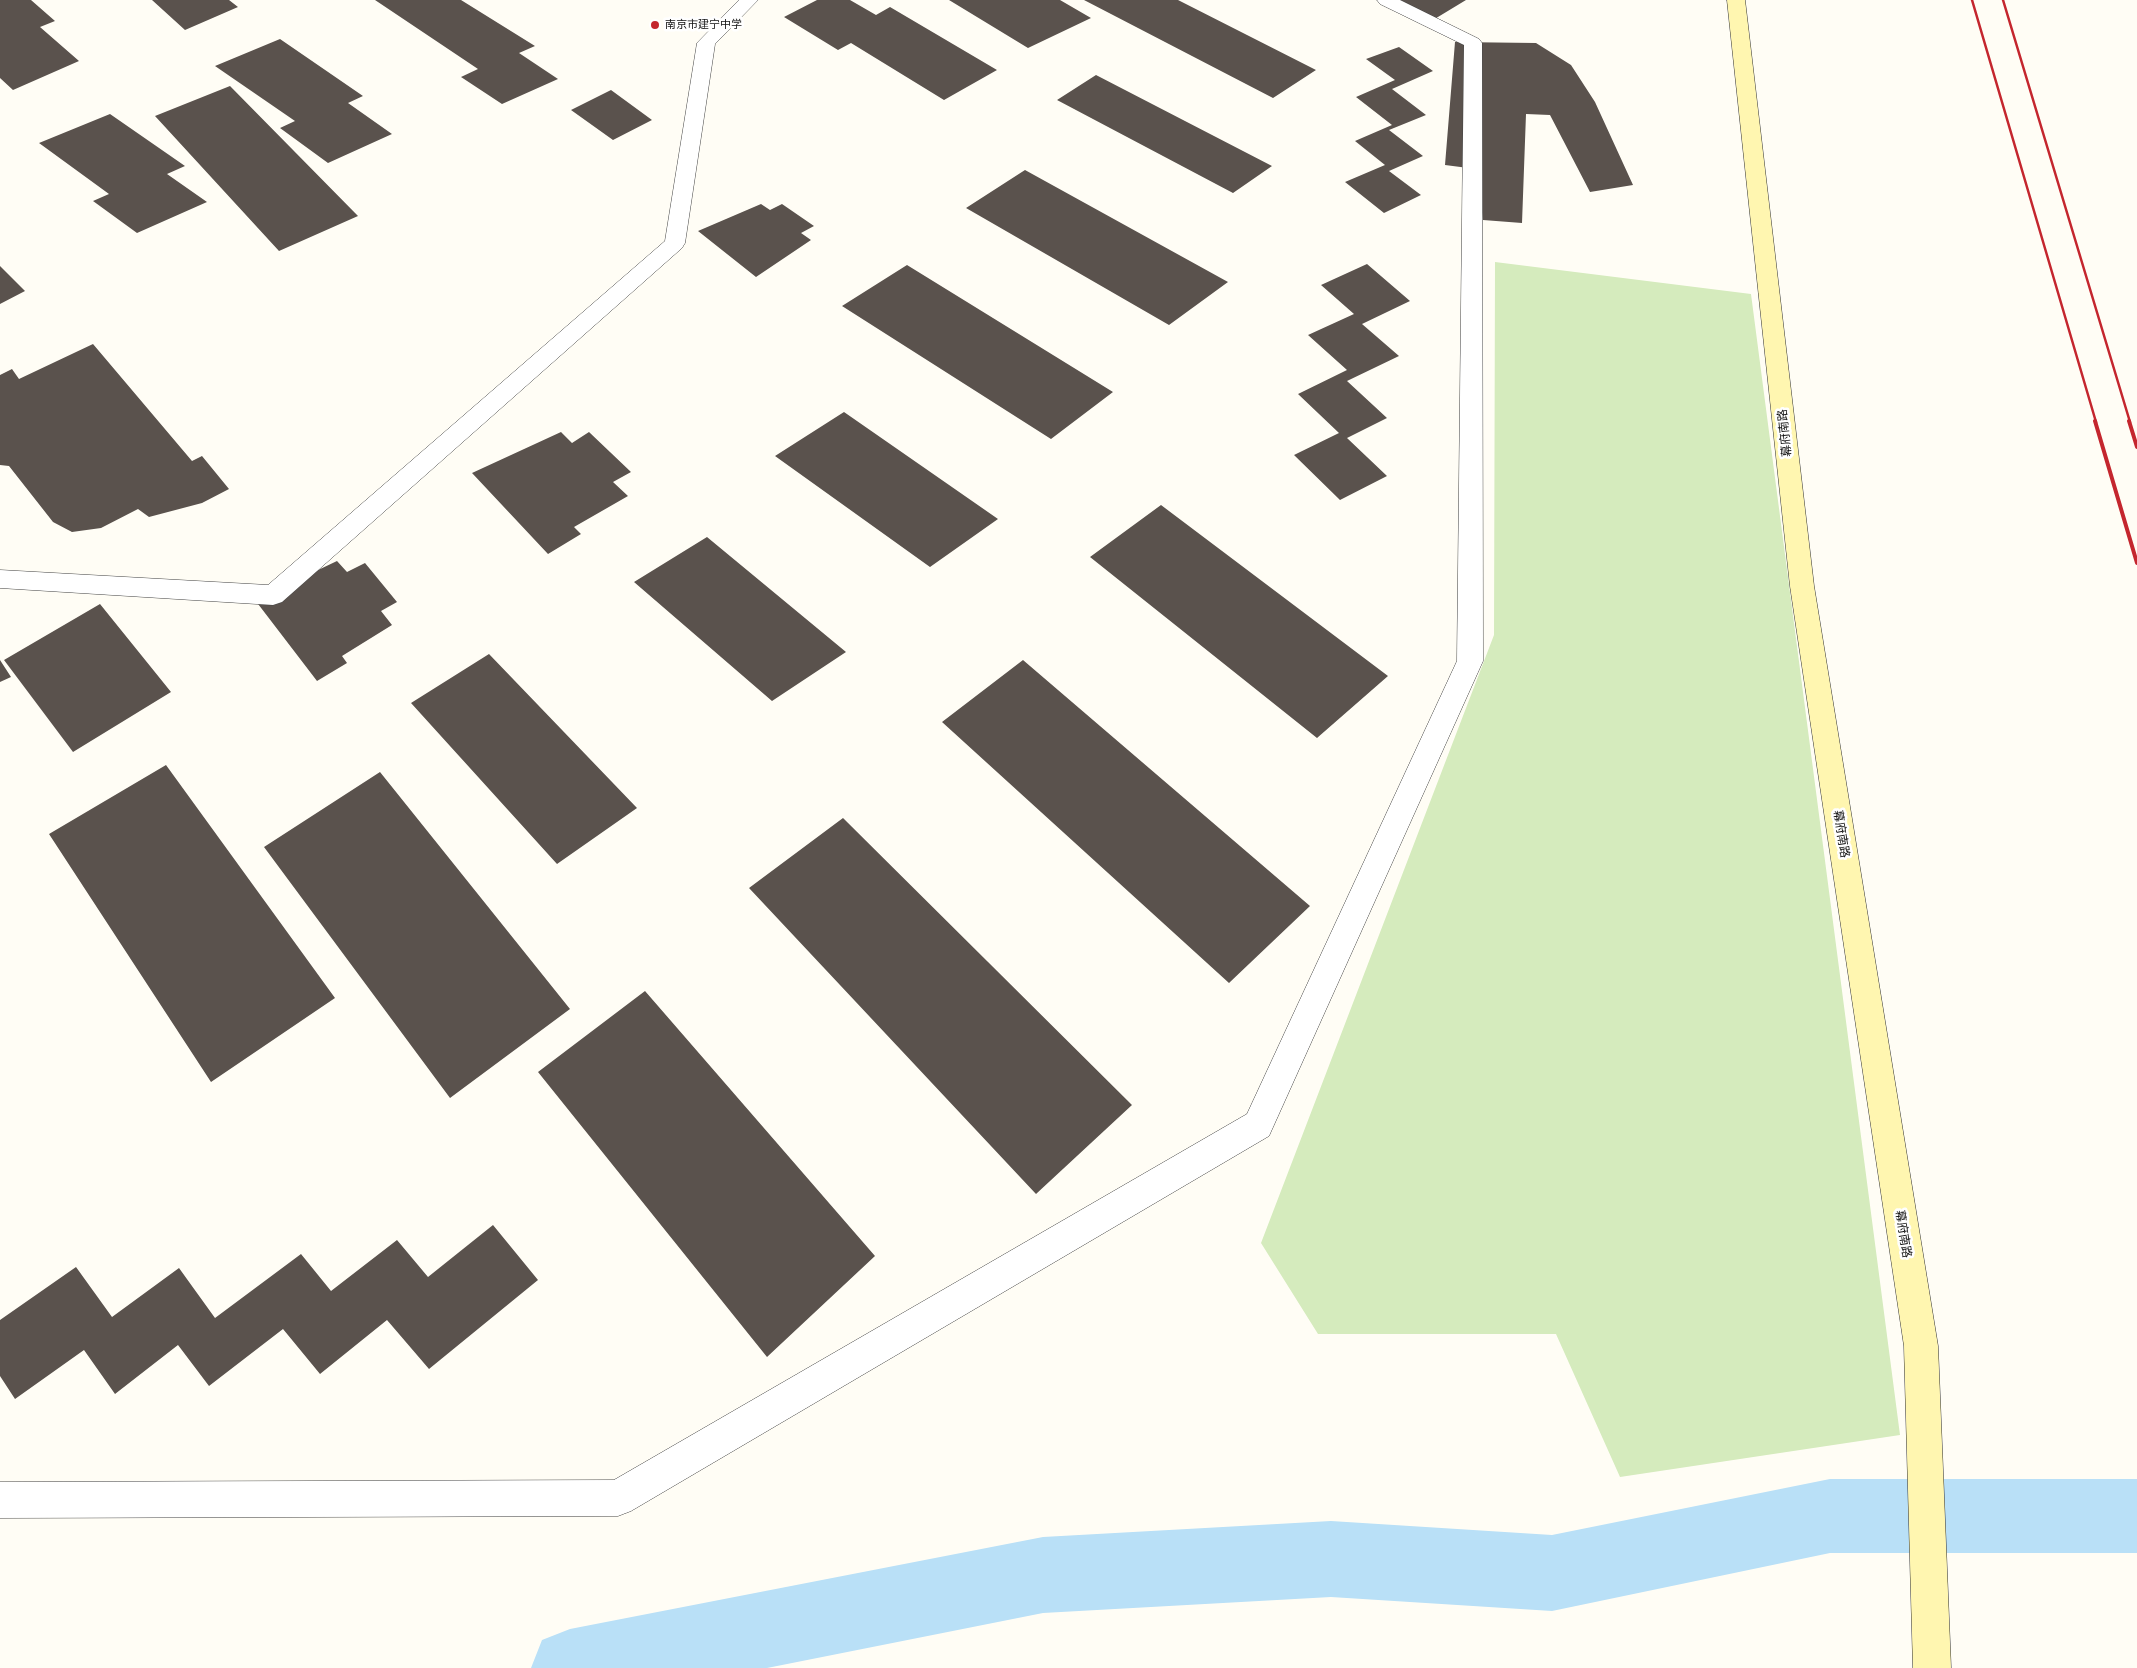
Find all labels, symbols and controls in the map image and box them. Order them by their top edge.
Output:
place label: 南京市建宁中学 [665,18,742,32]
marker: 南京市建宁中学 [649,19,661,31]
street label: 幕府南路 [1775,408,1795,458]
street label: 幕府南路 [1830,809,1852,859]
street label: 幕府南路 [1892,1209,1914,1259]

